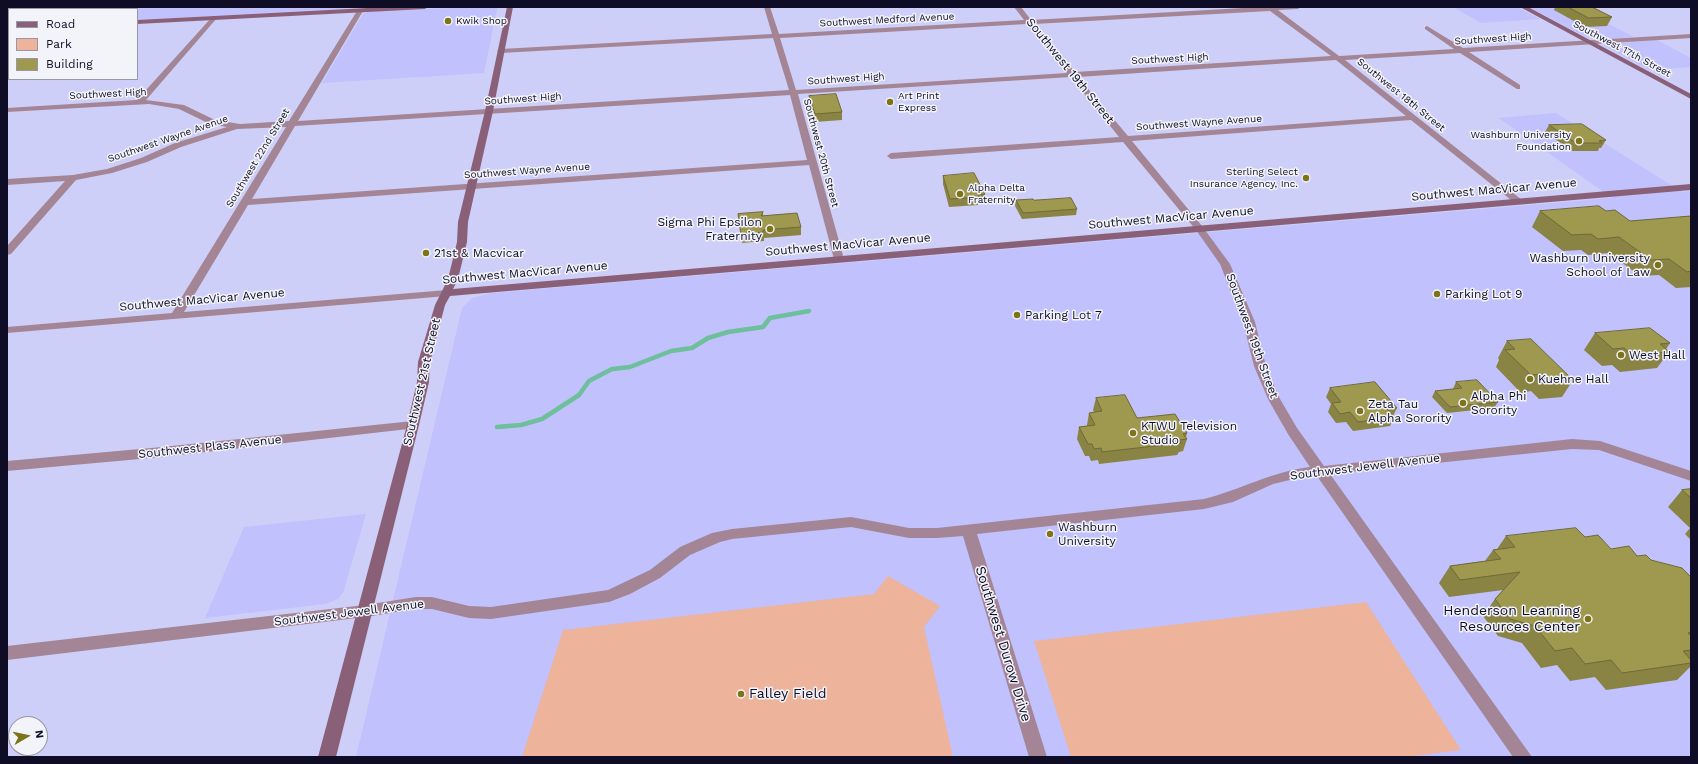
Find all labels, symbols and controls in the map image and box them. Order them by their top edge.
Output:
legend [8,8,138,80]
street label: Southwest Medford Avenue [819,10,955,30]
place label: Kwik Shop [456,15,507,27]
street label: Southwest 19th Street [1023,15,1117,127]
marker: Kwik Shop [443,16,453,26]
text: Road [46,17,75,31]
street label: Southwest 17th Street [1571,18,1673,80]
street label: Southwest High [1454,30,1532,48]
text: Park [46,37,72,51]
street label: Southwest High [1131,51,1209,67]
street label: Southwest 18th Street [1355,56,1447,134]
text: Building [46,57,93,71]
street label: Southwest High [807,70,885,88]
street label: Southwest High [69,86,147,102]
street label: Southwest High [484,90,562,108]
place label: Art Print Express [898,90,939,114]
marker: Art Print Express [885,97,895,107]
street label: Southwest 20th Street [801,98,841,208]
street label: Southwest 22nd Street [224,106,292,210]
street label: Southwest Wayne Avenue [106,113,230,165]
street label: Southwest Wayne Avenue [1136,113,1262,133]
place label: Washburn University Foundation [1471,129,1571,152]
marker: Washburn University Foundation [1574,136,1584,146]
street label: Southwest Wayne Avenue [464,161,590,181]
place label: Sterling Select Insurance Agency, Inc. [1190,166,1298,190]
marker: Sterling Select Insurance Agency, Inc. [1301,173,1311,183]
street label: Southwest MacVicar Avenue [1411,176,1577,204]
place label: Alpha Delta Fraternity [968,182,1025,206]
marker: Alpha Delta Fraternity [955,189,965,199]
street label: Southwest MacVicar Avenue [1088,204,1254,232]
place label: Sigma Phi Epsilon Fraternity [657,215,762,243]
marker: Sigma Phi Epsilon Fraternity [765,224,775,234]
street label: Southwest MacVicar Avenue [765,231,931,259]
place label: 21st & Macvicar [434,246,524,260]
marker: 21st & Macvicar [421,248,431,258]
place label: Washburn University School of Law [1529,251,1650,279]
street label: Southwest MacVicar Avenue [442,259,608,287]
marker: Washburn University School of Law [1653,260,1663,270]
street label: Southwest 19th Street [1223,272,1281,400]
street label: Southwest MacVicar Avenue [119,286,285,314]
place label: Parking Lot 9 [1445,287,1523,301]
marker: Parking Lot 9 [1432,289,1442,299]
place label: Parking Lot 7 [1025,308,1102,322]
marker: Parking Lot 7 [1012,310,1022,320]
street label: Southwest 21st Street [400,317,444,447]
place label: West Hall [1629,348,1685,362]
marker: West Hall [1616,350,1626,360]
place label: Kuehne Hall [1538,372,1609,386]
marker: Kuehne Hall [1525,374,1535,384]
place label: Alpha Phi Sorority [1471,389,1526,417]
place label: Zeta Tau Alpha Sorority [1368,397,1452,425]
marker: Alpha Phi Sorority [1458,398,1468,408]
marker: Zeta Tau Alpha Sorority [1355,406,1365,416]
place label: KTWU Television Studio [1141,419,1237,447]
marker: KTWU Television Studio [1128,428,1138,438]
street label: Southwest Plass Avenue [138,432,282,462]
street label: Southwest Jewell Avenue [1289,451,1441,483]
place label: Washburn University [1058,520,1117,548]
marker: Washburn University [1045,529,1055,539]
street label: Southwest Durow Drive [971,564,1035,724]
street label: Southwest Jewell Avenue [273,597,425,629]
place label: Henderson Learning Resources Center [1443,603,1580,636]
marker: Henderson Learning Resources Center [1583,614,1593,624]
place label: Falley Field [749,686,826,702]
marker: Falley Field [736,689,746,699]
north arrow [8,716,48,756]
text: N [32,729,46,739]

